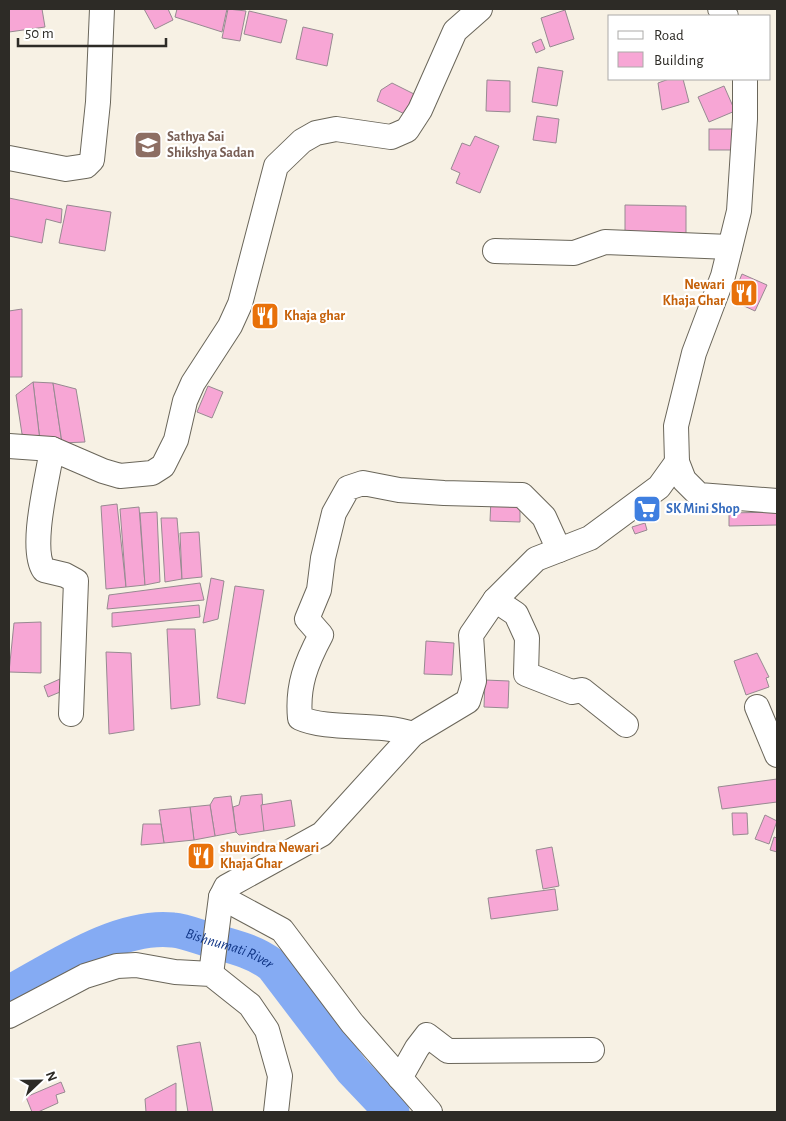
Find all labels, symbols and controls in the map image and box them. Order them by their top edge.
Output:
scale bar [18,15,165,47]
legend [608,15,771,80]
text: 50 m [25,26,54,41]
text: Road [654,28,684,43]
text: Building [654,53,704,68]
school or university icon: Sathya Sai Shikshya Sadan [133,130,163,160]
place label: Sathya Sai Shikshya Sadan [167,130,254,160]
place label: Newari Khaja Ghar [663,278,725,308]
restaurant icon: Newari Khaja Ghar [729,278,759,308]
restaurant icon: Khaja ghar [250,301,280,331]
place label: Khaja ghar [284,309,345,323]
supermarket icon: SK Mini Shop [632,494,662,524]
place label: SK Mini Shop [666,502,740,516]
restaurant icon: shuvindra Newari Khaja Ghar [186,841,216,871]
place label: shuvindra Newari Khaja Ghar [220,841,319,871]
water label: Bishnumati River [184,925,277,972]
north arrow [15,1056,65,1106]
text: N [43,1069,59,1084]

